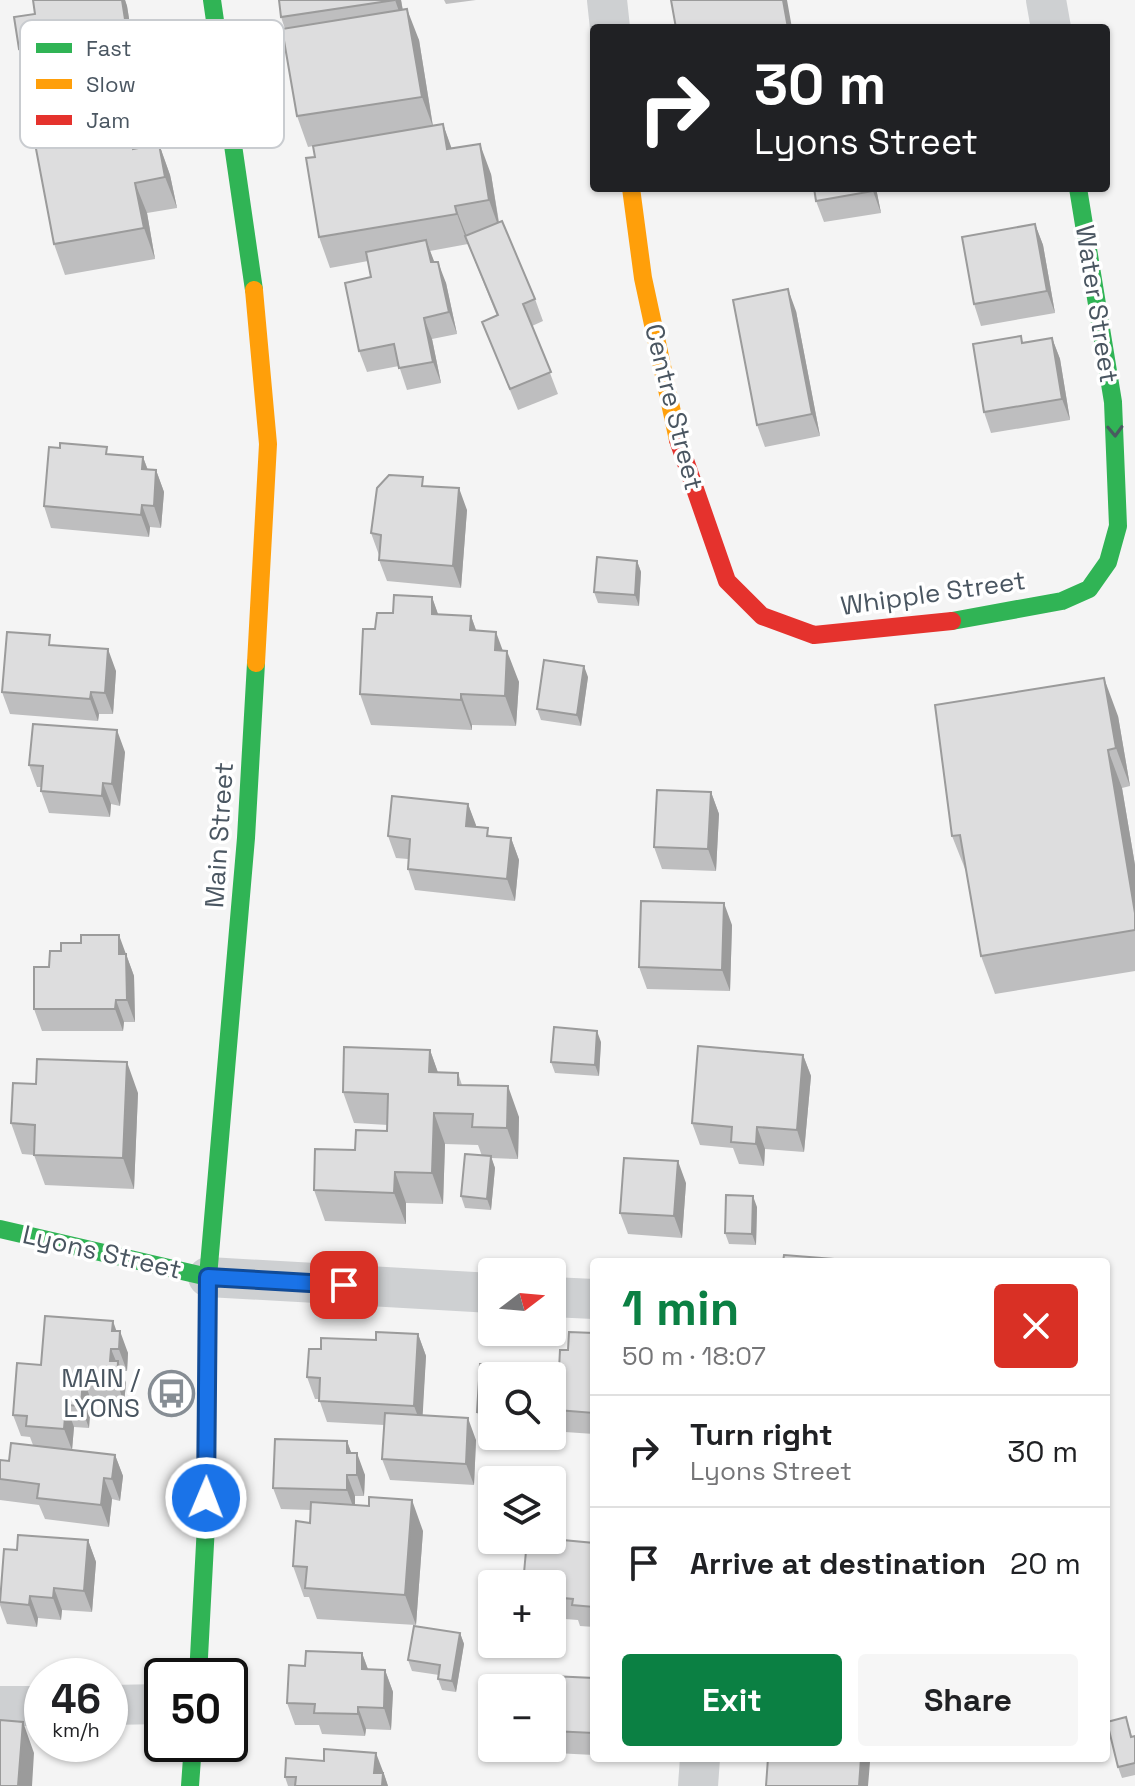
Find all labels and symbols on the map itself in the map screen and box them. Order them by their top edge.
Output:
legend [20,20,284,148]
text: Fast [86,34,132,62]
text: Slow [86,70,136,98]
text: Jam [86,106,130,134]
street label: Water Street [1068,223,1126,385]
street label: Centre Street [637,320,711,494]
one-way arrow [1106,425,1123,438]
street label: Whipple Street [838,563,1028,623]
street label: Main Street [197,761,241,909]
street label: Lyons Street [19,1217,185,1287]
pin [310,1251,378,1319]
north arrow [478,1258,566,1346]
place label: MAIN / LYONS [61,1361,140,1425]
bus stop icon: MAIN / LYONS [147,1369,195,1417]
position arrow [164,1456,248,1540]
speed limit sign: 50 [144,1658,248,1762]

